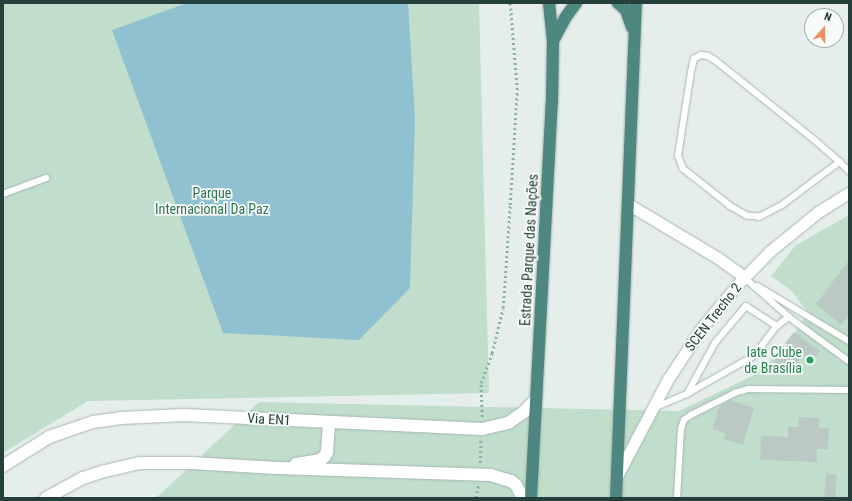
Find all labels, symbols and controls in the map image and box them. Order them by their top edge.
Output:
north arrow [804,8,844,48]
text: N [823,10,833,24]
street label: Estrada Parque das Nações [517,174,541,326]
park label: Parque Internacional Da Paz [155,185,269,218]
street label: SCEN Trecho 2 [681,280,745,354]
place label: Iate Clube de Brasília [744,344,802,376]
marker: Iate Clube de Brasília [805,355,815,365]
street label: Via EN1 [247,409,291,429]

